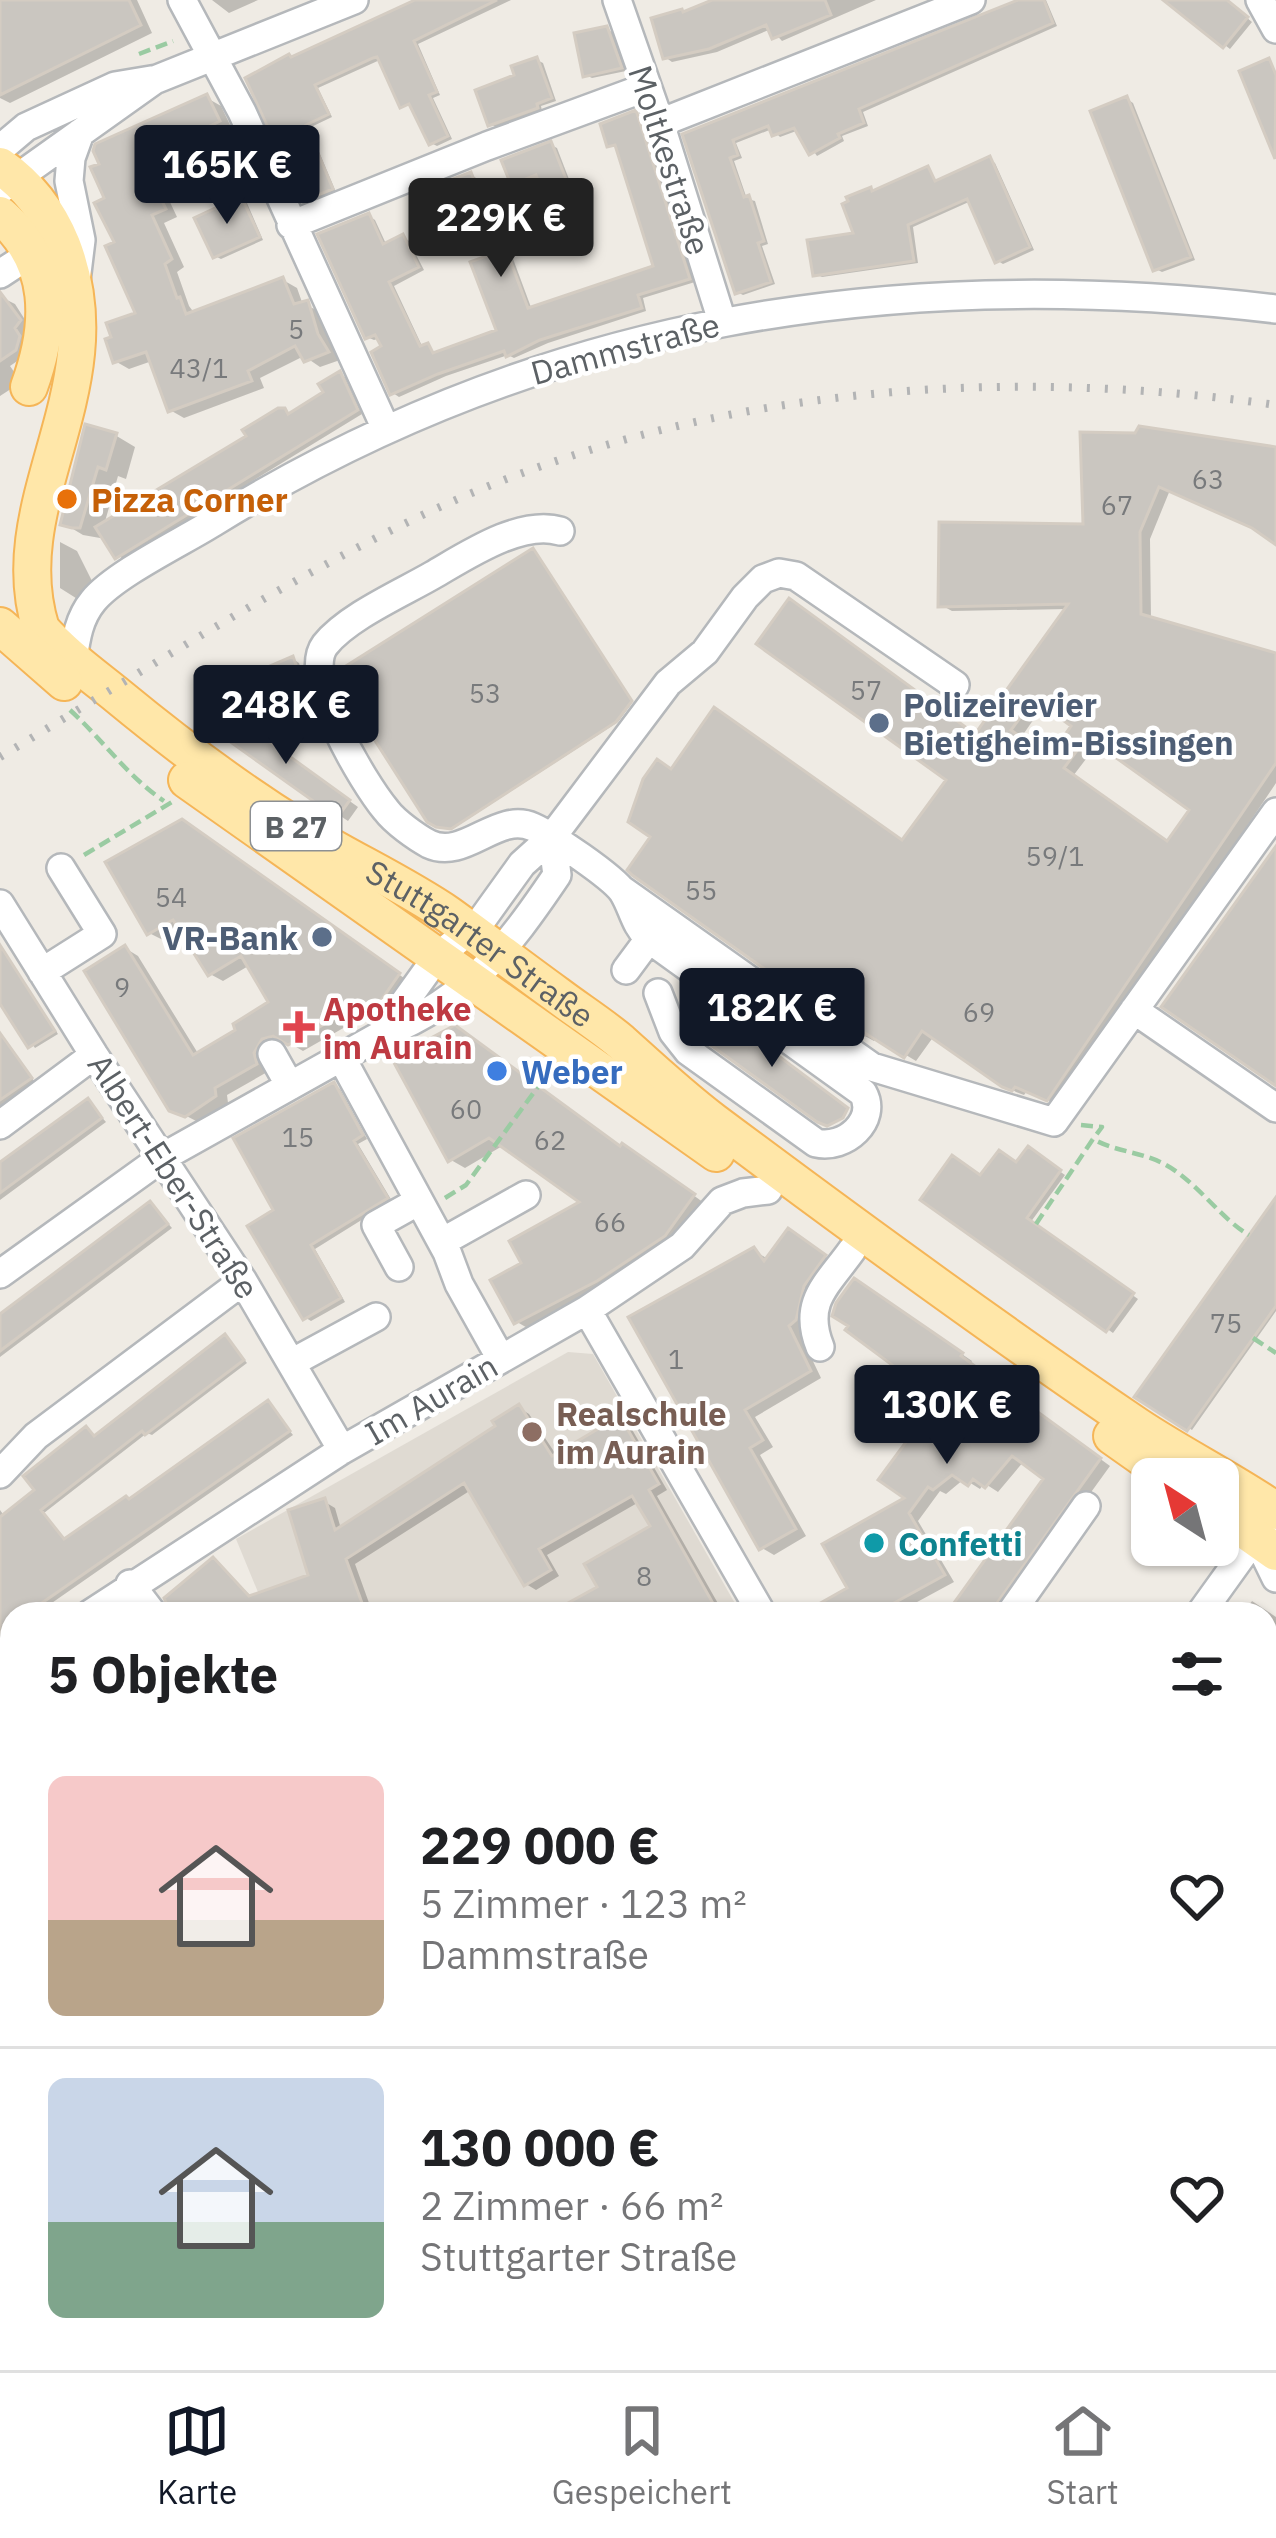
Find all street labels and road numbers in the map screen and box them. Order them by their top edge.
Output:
street label: Moltkestraße [619,60,721,260]
street label: Dammstraße [526,302,724,394]
road number: B 27 [251,802,341,850]
street label: Stuttgarter Straße [359,849,603,1036]
street label: Albert-Eber-Straße [79,1045,269,1307]
street label: Im Aurain [357,1344,505,1454]

